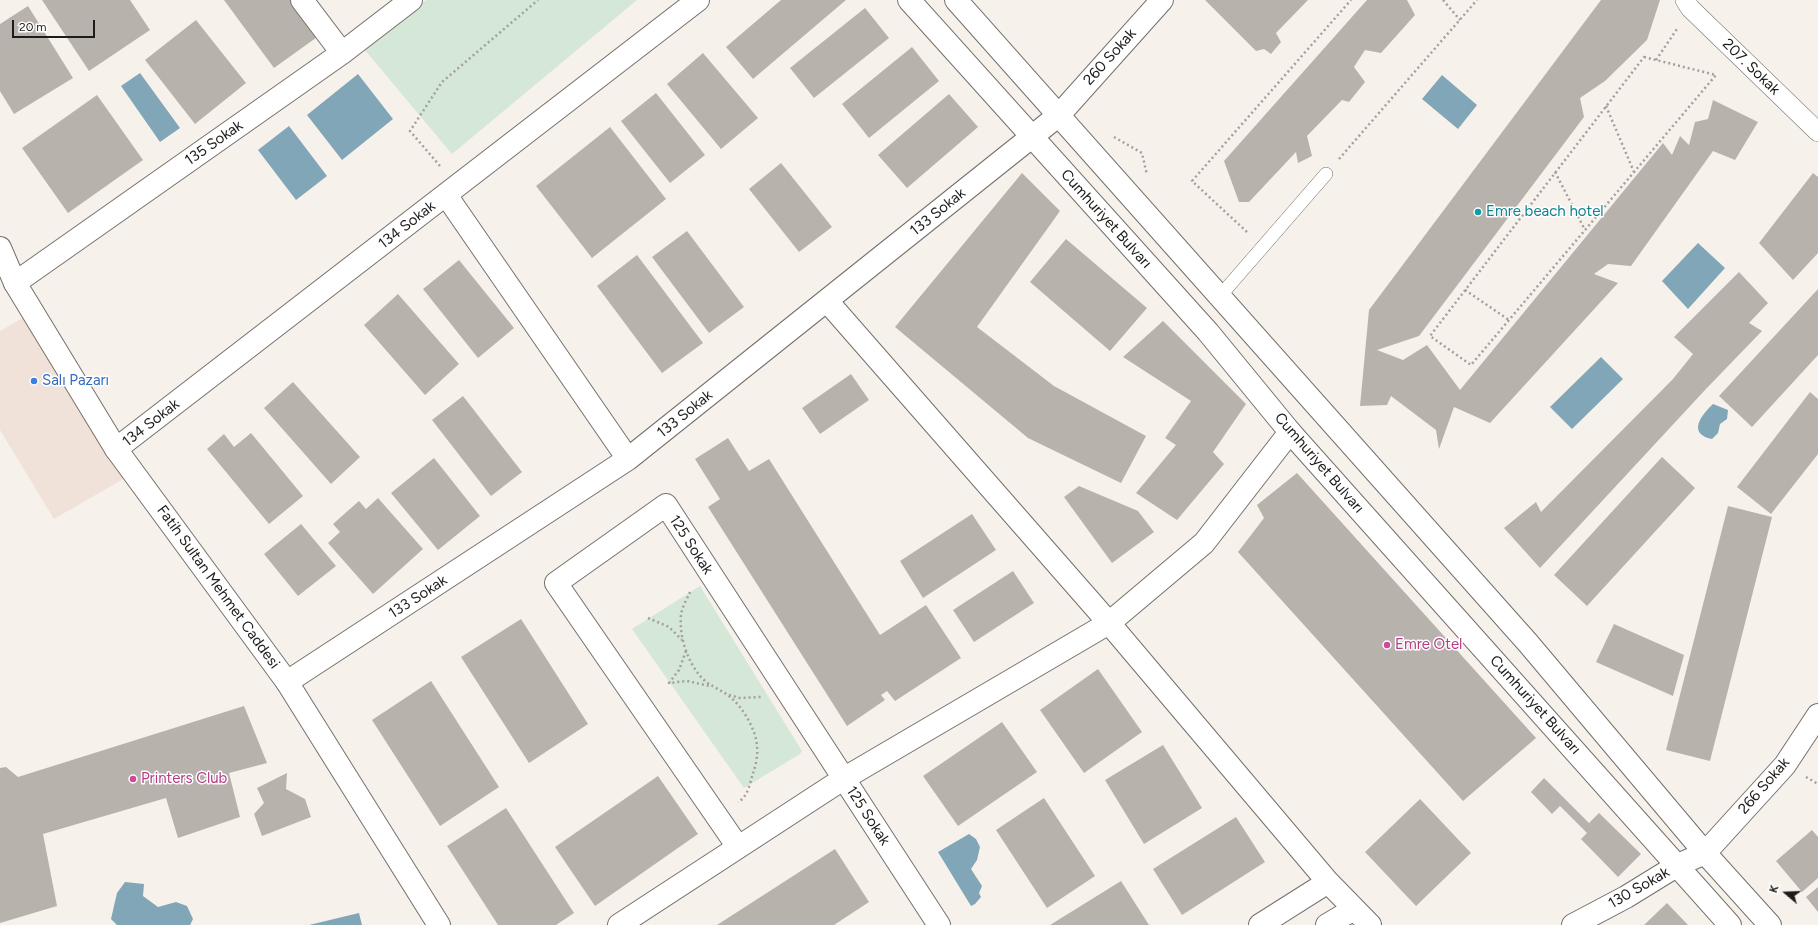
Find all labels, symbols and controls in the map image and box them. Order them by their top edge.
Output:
scale bar [14,12,97,38]
text: 20 m [19,20,47,34]
street label: 260 Sokak [1080,25,1140,89]
street label: 207. Sokak [1719,35,1783,99]
street label: 135 Sokak [182,117,246,169]
street label: Cumhuriyet Bulvarı [1057,166,1155,272]
street label: 133 Sokak [907,184,969,240]
street label: 134 Sokak [375,197,439,253]
place label: Emre beach hotel [1486,203,1604,221]
marker: Emre beach hotel [1473,207,1483,217]
place label: Salı Pazarı [42,372,109,390]
marker: Salı Pazarı [29,376,39,386]
street label: 133 Sokak [654,386,716,442]
street label: 134 Sokak [119,395,183,451]
street label: Cumhuriyet Bulvarı [1270,409,1368,517]
street label: Fatih Sultan Mehmet Caddesi [153,502,283,672]
street label: 125 Sokak [665,512,717,578]
street label: 133 Sokak [385,571,451,623]
place label: Emre Otel [1395,636,1462,654]
marker: Emre Otel [1382,640,1392,650]
street label: Cumhuriyet Bulvarı [1486,652,1584,758]
street label: 266 Sokak [1735,754,1793,818]
place label: Printers Club [141,770,227,788]
marker: Printers Club [128,774,138,784]
street label: 125 Sokak [842,783,894,849]
street label: 130 Sokak [1605,863,1673,913]
north arrow [1766,873,1806,913]
text: K [1767,883,1782,895]

